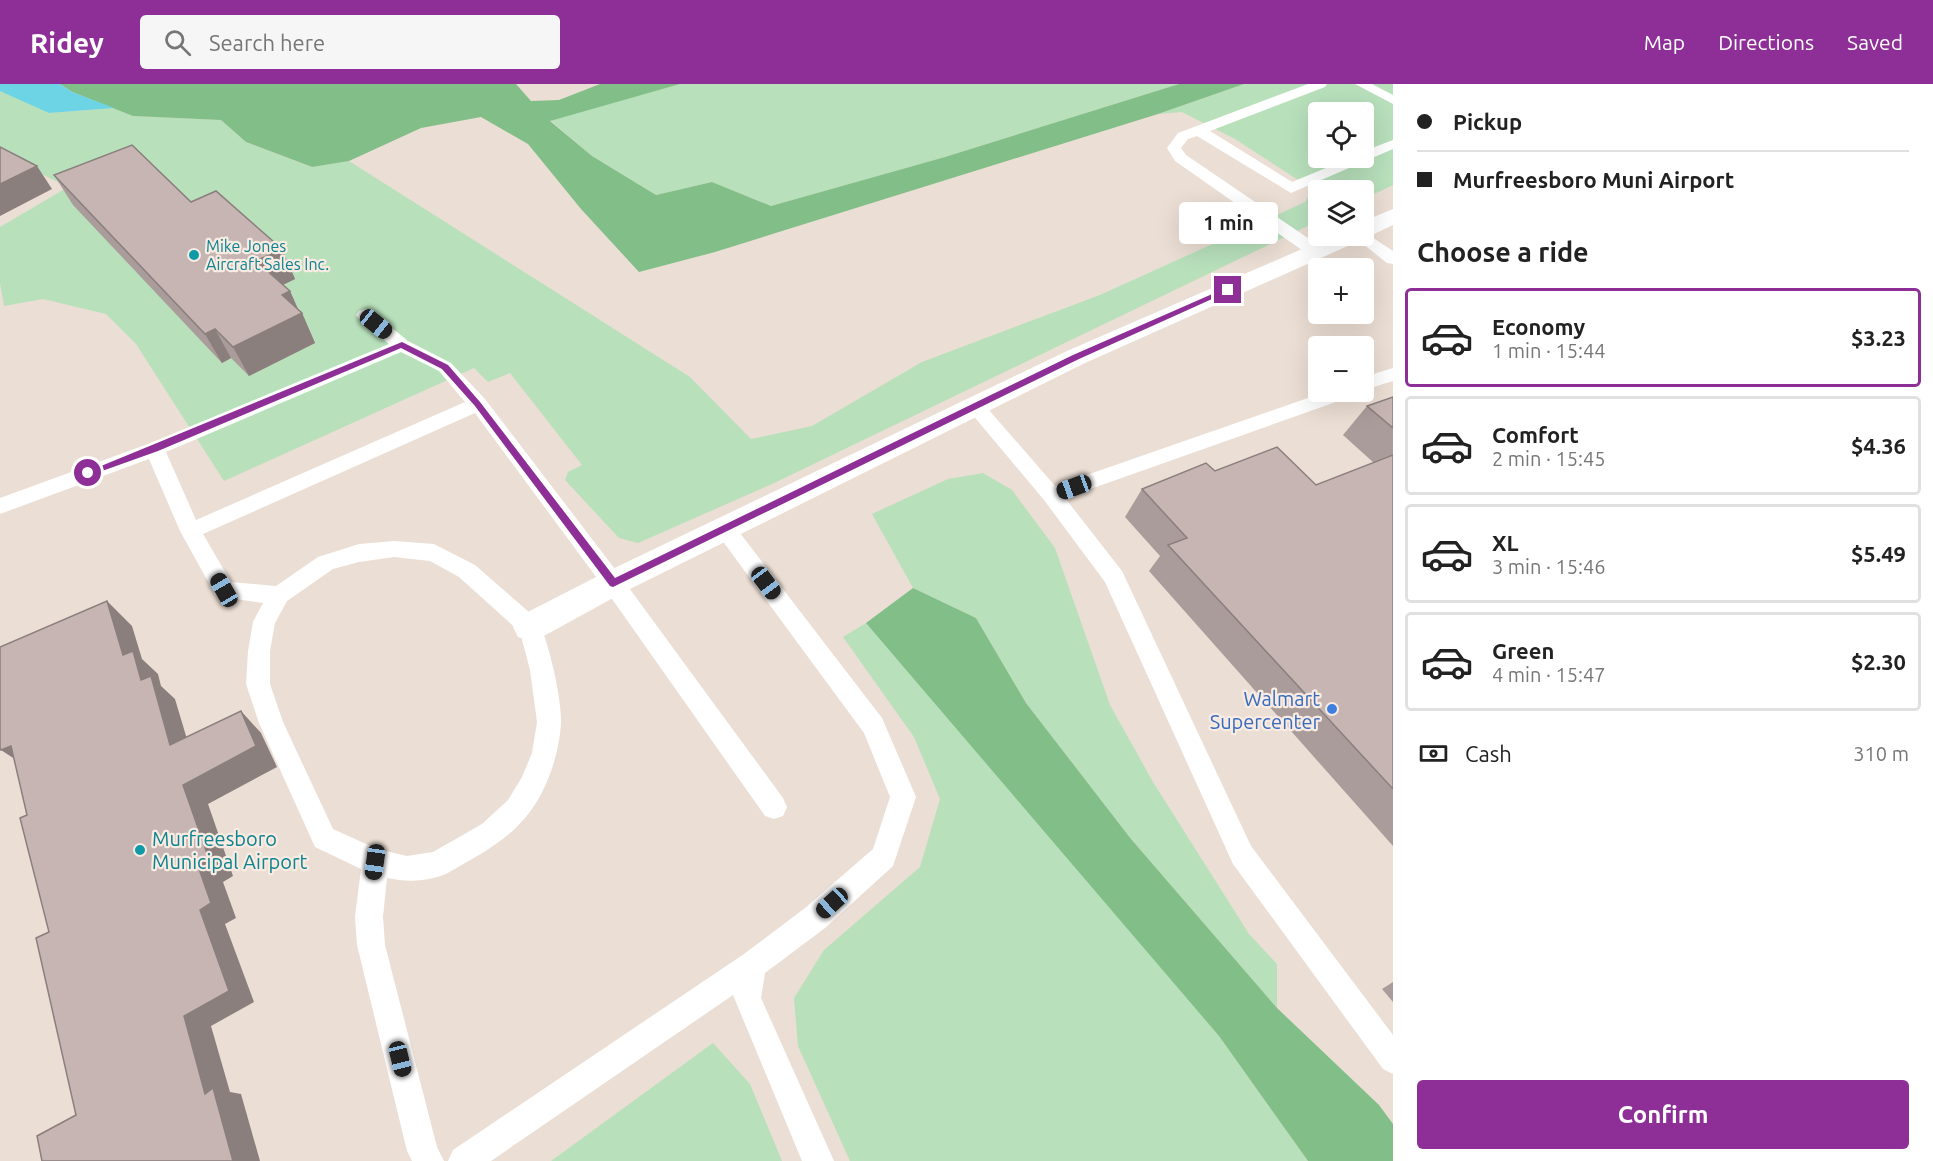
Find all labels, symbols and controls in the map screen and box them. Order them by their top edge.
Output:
search box [140,15,560,69]
icon: search [161,26,194,59]
text: Ridey [30,27,104,58]
text: Search here [209,30,325,55]
text: Map [1644,30,1685,54]
text: Directions [1718,30,1814,54]
text: Saved [1847,30,1903,54]
map controls [1308,102,1374,402]
button: locate [1308,102,1374,168]
text: Pickup [1453,109,1522,134]
text: Murfreesboro Muni Airport [1453,167,1734,192]
button: layers [1308,180,1374,246]
callout: 1 min [1178,203,1278,245]
text: 1 min [1203,211,1254,234]
place label: Mike Jones Aircraft Sales Inc. [206,237,329,273]
text: Choose a ride [1417,237,1589,267]
marker: Mike Jones Aircraft Sales Inc. [187,248,201,262]
button: + [1308,258,1374,324]
route end [1214,276,1241,303]
car [356,306,396,342]
icon: car [1420,311,1474,365]
text: Economy [1492,314,1585,339]
text: $3.23 [1851,325,1906,350]
button: − [1308,336,1374,402]
text: 1 min · 15:44 [1492,339,1606,362]
icon: car [1420,419,1474,473]
text: Comfort [1492,422,1579,447]
text: $4.36 [1851,433,1906,458]
text: 2 min · 15:45 [1492,447,1606,470]
route start [74,459,101,486]
car [1054,472,1094,502]
icon: car [1420,527,1474,581]
text: XL [1492,530,1519,555]
text: $5.49 [1851,541,1906,566]
text: 3 min · 15:46 [1492,555,1606,578]
car [748,563,784,603]
car [207,570,241,610]
icon: car [1420,635,1474,689]
text: Green [1492,638,1554,663]
text: $2.30 [1851,649,1906,674]
text: 4 min · 15:47 [1492,663,1606,686]
place label: Walmart Supercenter [1210,687,1320,733]
marker: Walmart Supercenter [1325,702,1339,716]
icon: cash [1417,737,1450,770]
text: Cash [1465,741,1512,766]
text: 310 m [1853,742,1909,765]
place label: Murfreesboro Municipal Airport [152,827,307,873]
marker: Murfreesboro Municipal Airport [133,843,147,857]
car [364,843,386,881]
car [813,884,851,922]
car [387,1039,413,1079]
button: Confirm [1417,1080,1909,1149]

